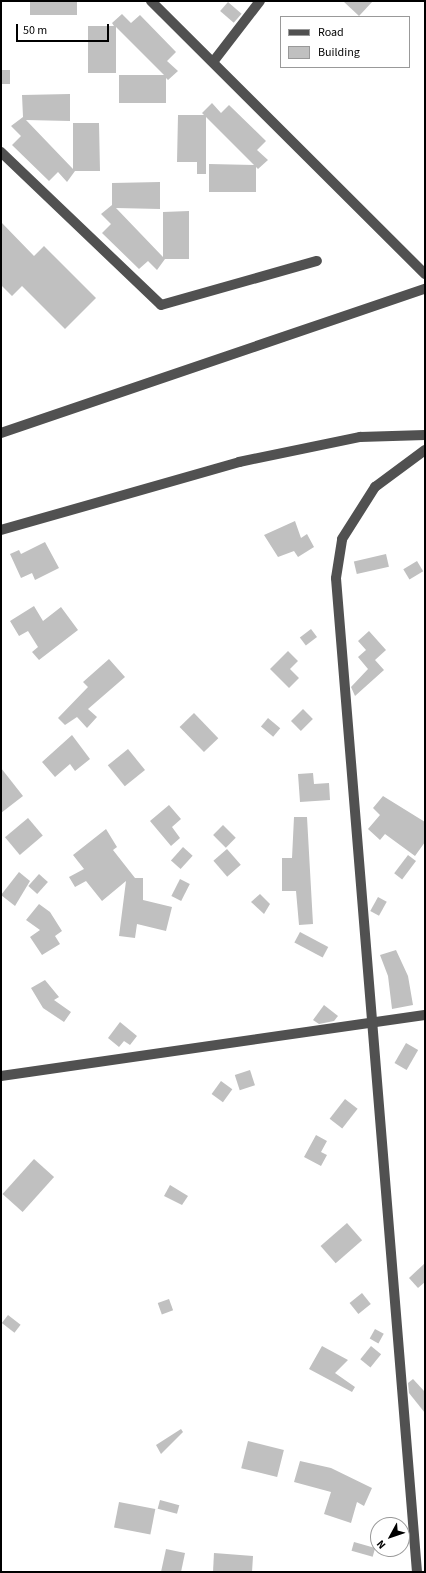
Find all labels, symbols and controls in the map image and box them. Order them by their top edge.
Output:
scale bar [18,16,111,42]
legend [280,16,410,68]
text: 50 m [23,22,47,39]
text: Road [318,24,344,41]
text: Building [318,44,360,61]
north arrow [370,1517,410,1557]
text: N [373,1537,389,1552]

